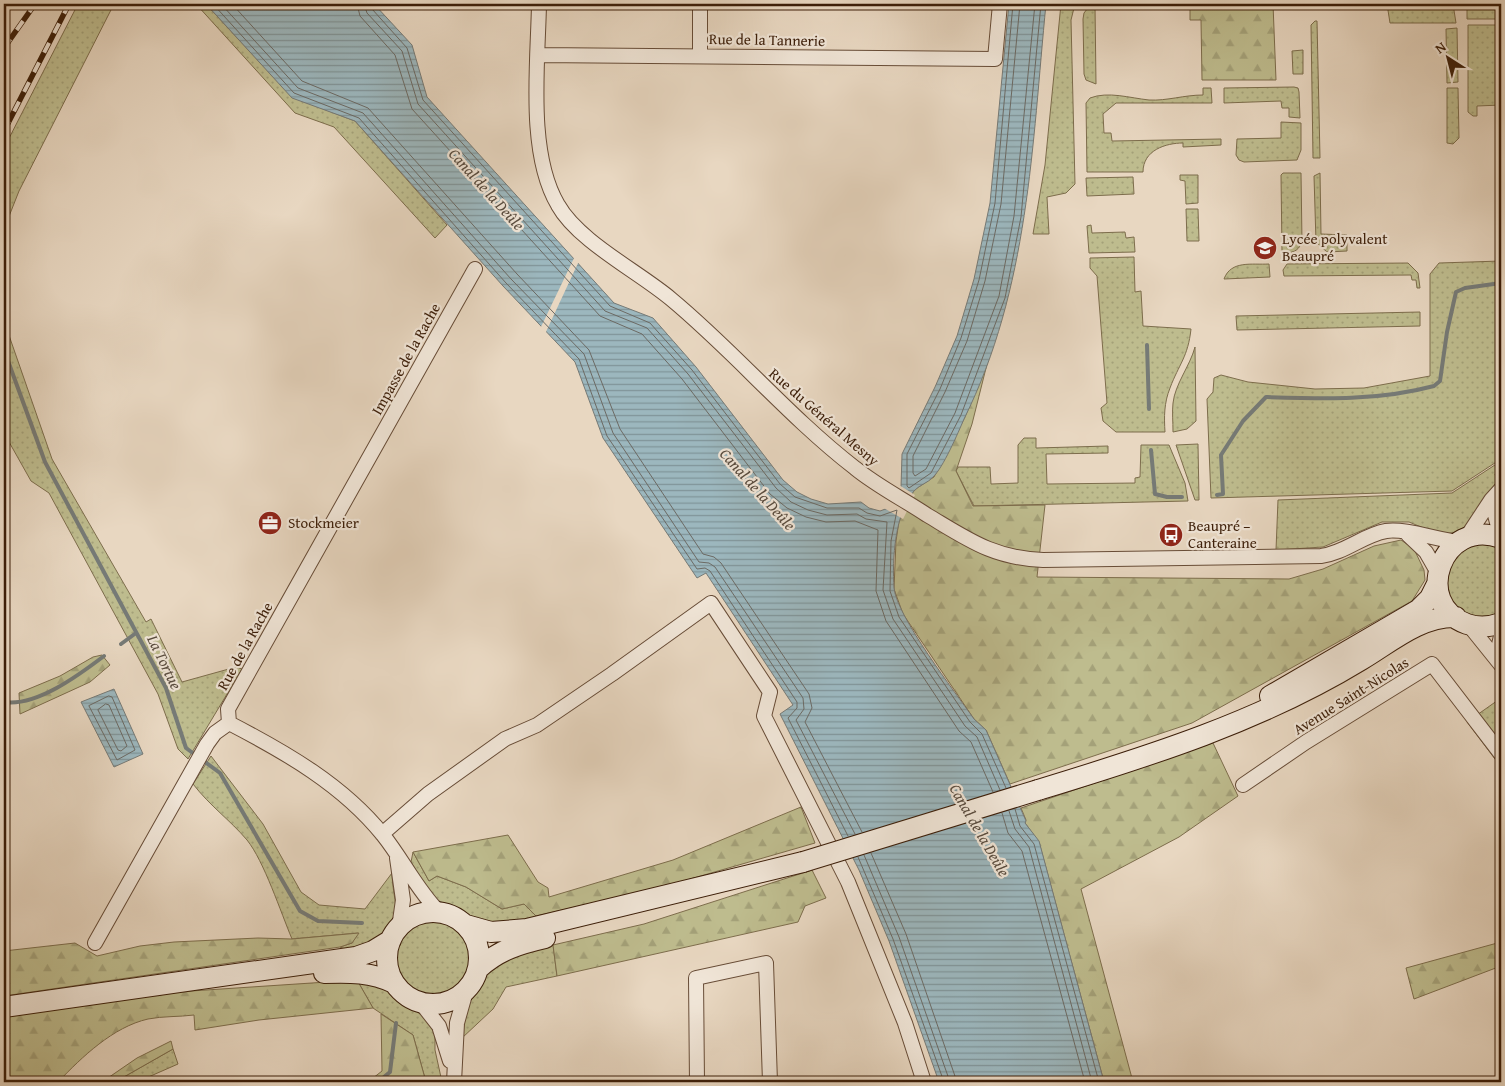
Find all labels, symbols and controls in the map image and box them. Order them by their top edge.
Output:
street label: Rue de la Tannerie [709,28,825,51]
north arrow [1422,32,1472,82]
text: N [1431,36,1451,58]
water label: Canal de la Deûle [443,142,531,236]
place label: Lycée polyvalent Beaupré [1282,228,1388,266]
school or university icon: Lycée polyvalent Beaupré [1252,235,1278,261]
street label: Impasse de la Rache [366,299,445,418]
street label: Rue du Général Mesny [765,363,884,471]
water label: Canal de la Deûle [714,442,802,536]
office icon: Stockmeier [257,510,283,536]
place label: Stockmeier [288,512,359,533]
place label: Beaupré – Canteraine [1188,515,1257,553]
bus stop icon: Beaupré – Canteraine [1158,522,1184,548]
street label: Rue de la Rache [212,598,277,694]
water label: La Tortue [141,630,189,694]
street label: Avenue Saint-Nicolas [1289,652,1413,740]
water label: Canal de la Deûle [944,779,1017,881]

